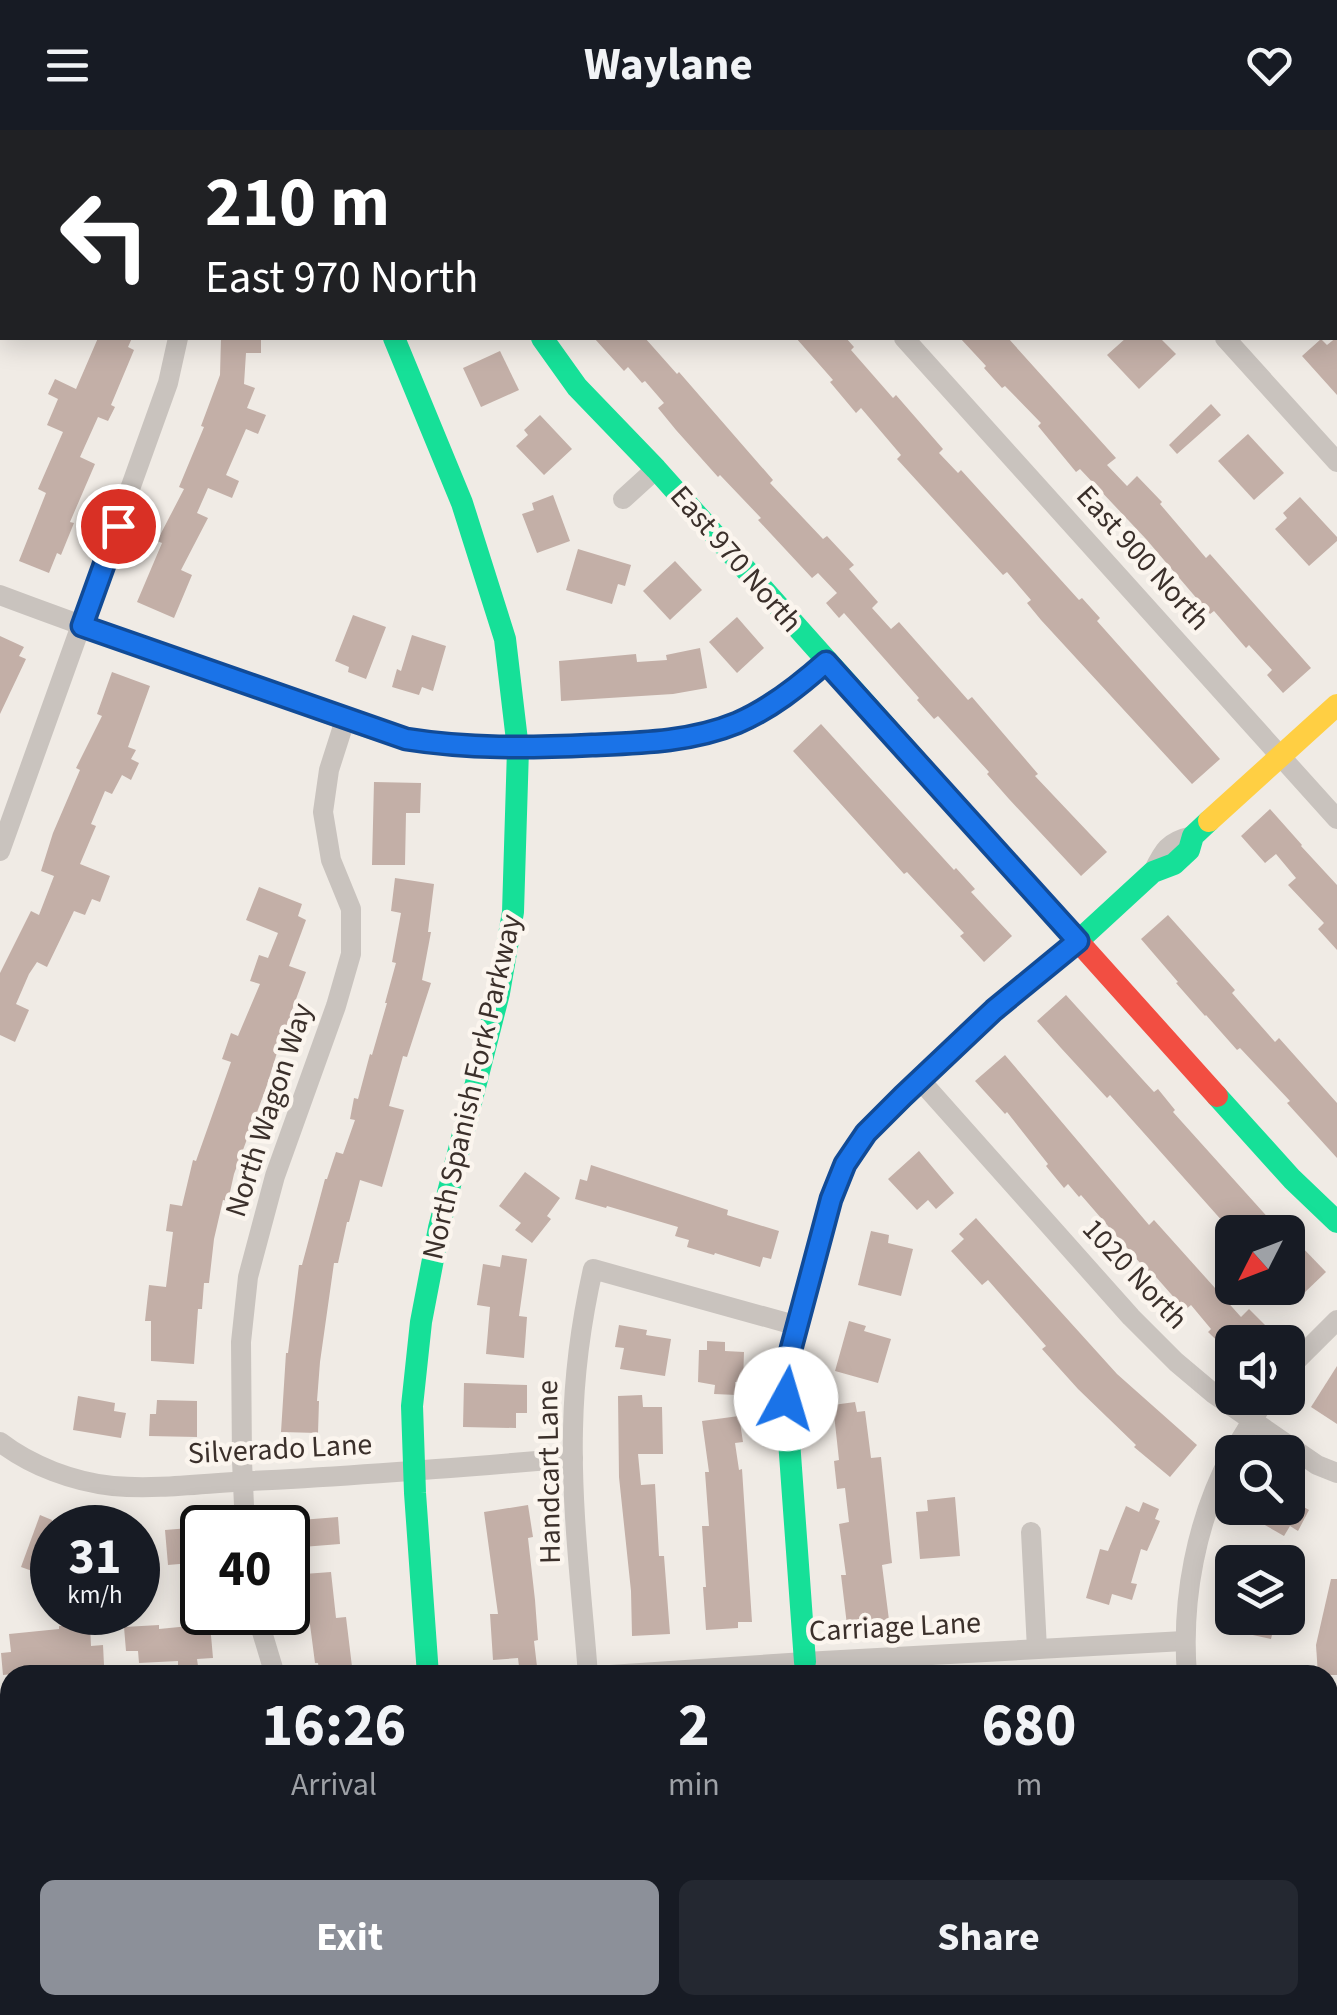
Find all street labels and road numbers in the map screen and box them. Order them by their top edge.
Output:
street label: East 970 North [660,476,812,642]
street label: East 900 North [1066,476,1220,640]
street label: North Spanish Fork Parkway [411,910,533,1264]
street label: North Wagon Way [214,998,324,1222]
street label: 1020 North [1072,1209,1198,1339]
street label: Handcart Lane [526,1380,572,1564]
street label: Silverado Lane [187,1423,373,1475]
street label: Carriage Lane [808,1601,982,1653]

